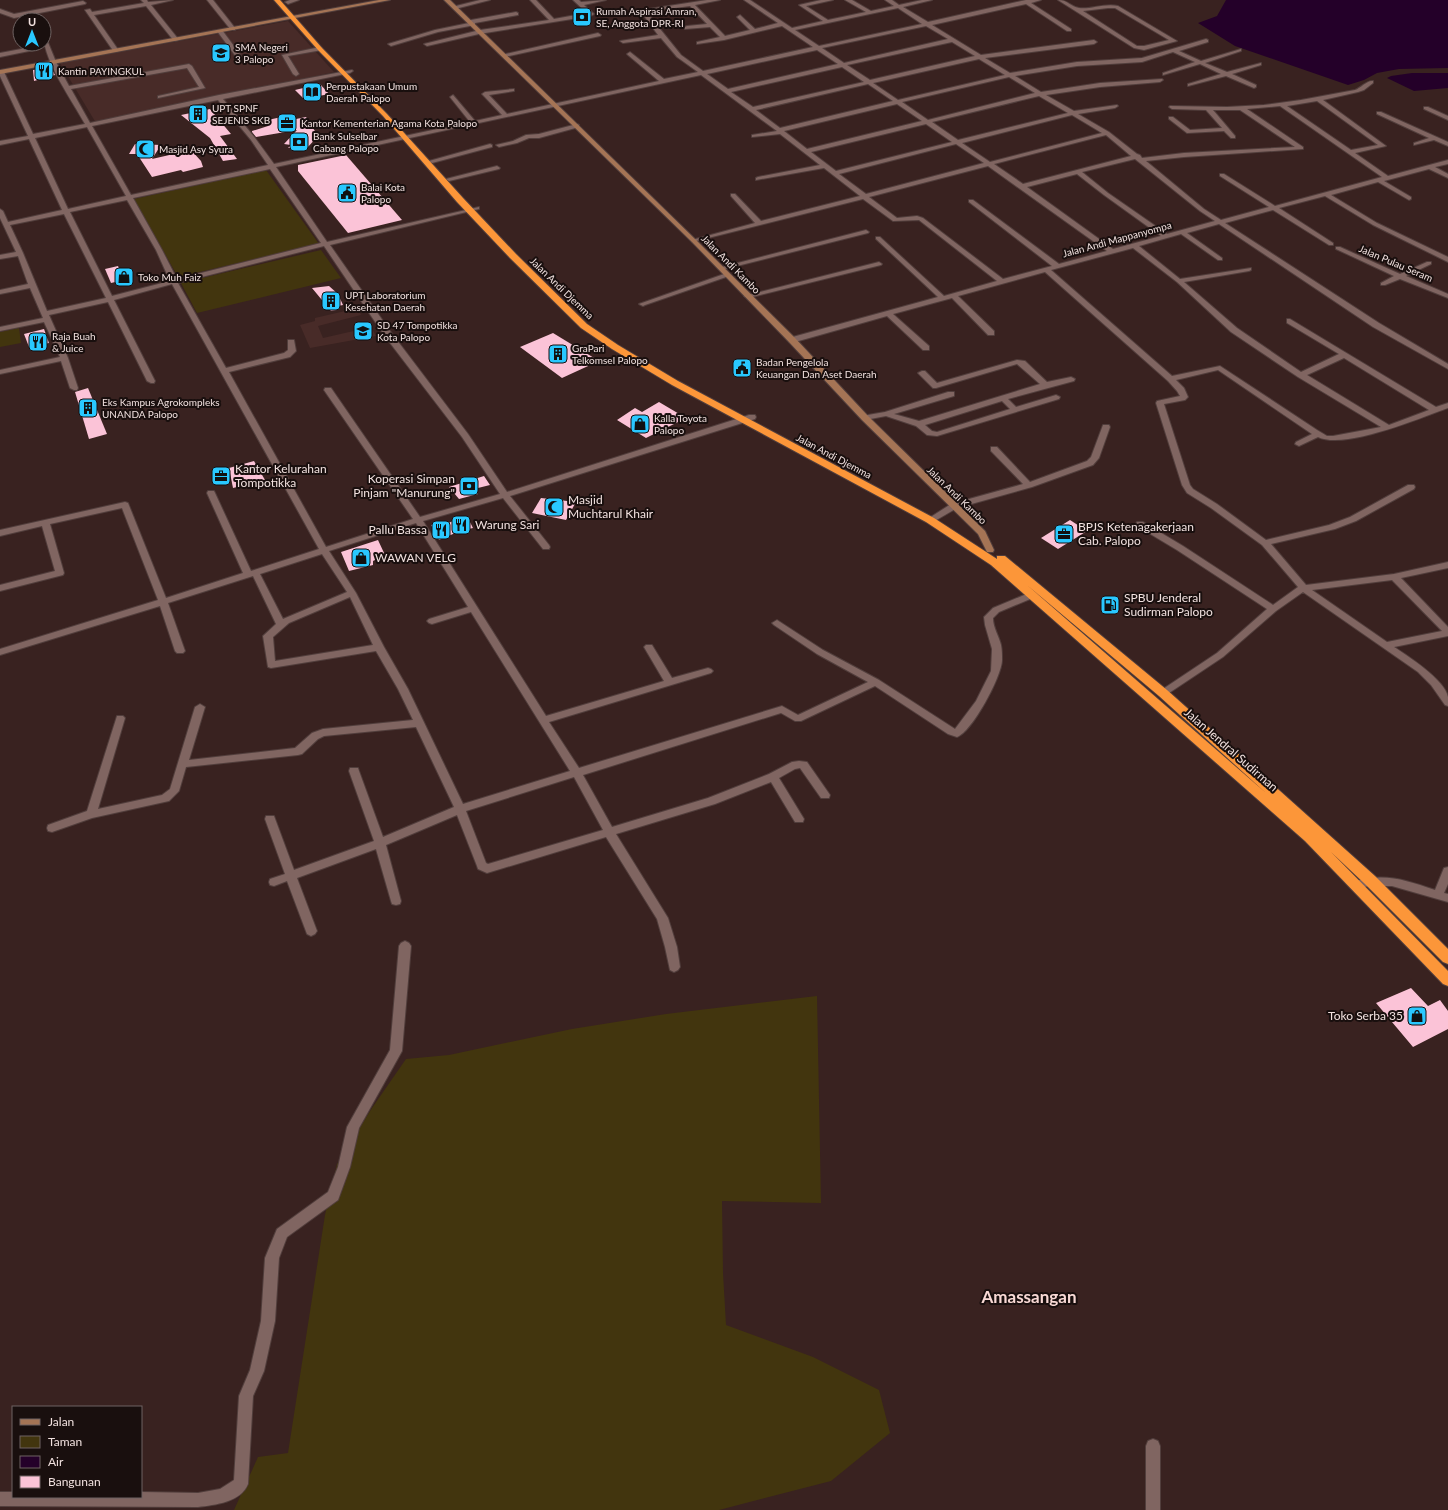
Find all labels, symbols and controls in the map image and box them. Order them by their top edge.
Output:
place label: Rumah Aspirasi Amran, SE, Anggota DPR-RI [596,5,697,29]
bank icon: Rumah Aspirasi Amran, SE, Anggota DPR-RI [571,6,593,28]
north arrow [12,12,52,52]
text: U [28,15,36,28]
place label: SMA Negeri 3 Palopo [235,41,288,65]
school or university icon: SMA Negeri 3 Palopo [210,42,232,64]
restaurant icon: Kantin PAYINGKUL [33,60,55,82]
place label: Kantin PAYINGKUL [58,65,144,77]
place label: Perpustakaan Umum Daerah Palopo [326,80,417,104]
library icon: Perpustakaan Umum Daerah Palopo [301,81,323,103]
place label: UPT SPNF SEJENIS SKB [212,102,270,126]
building icon: UPT SPNF SEJENIS SKB [187,103,209,125]
office icon: Kantor Kementerian Agama Kota Palopo [276,112,298,134]
place label: Kantor Kementerian Agama Kota Palopo [301,117,478,129]
place label: Bank Sulselbar Cabang Palopo [313,130,379,154]
bank icon: Bank Sulselbar Cabang Palopo [288,131,310,153]
mosque icon: Masjid Asy Syura [134,138,156,160]
place label: Masjid Asy Syura [159,143,233,155]
place label: Balai Kota Palopo [361,181,405,205]
public building icon: Balai Kota Palopo [336,182,358,204]
street label: Jalan Andi Mappanyompa [1061,219,1173,259]
street label: Jalan Andi Kambo [699,232,763,296]
street label: Jalan Pulau Seram [1357,242,1435,284]
street label: Jalan Andi Djemma [528,255,596,321]
shop icon: Toko Muh Faiz [113,266,135,288]
place label: Toko Muh Faiz [138,271,202,283]
place label: UPT Laboratorium Kesehatan Daerah [345,289,425,313]
building icon: UPT Laboratorium Kesehatan Daerah [320,290,342,312]
place label: SD 47 Tompotikka Kota Palopo [377,319,458,343]
school or university icon: SD 47 Tompotikka Kota Palopo [352,320,374,342]
place label: Raja Buah & Juice [52,330,96,354]
restaurant icon: Raja Buah & Juice [27,331,49,353]
place label: GraPari Telkomsel Palopo [572,342,648,366]
building icon: GraPari Telkomsel Palopo [547,343,569,365]
place label: Badan Pengelola Keuangan Dan Aset Daerah [756,356,877,380]
public building icon: Badan Pengelola Keuangan Dan Aset Daerah [731,357,753,379]
place label: Eks Kampus Agrokompleks UNANDA Palopo [102,396,220,420]
building icon: Eks Kampus Agrokompleks UNANDA Palopo [77,397,99,419]
place label: Kalla Toyota Palopo [654,412,707,436]
shop icon: Kalla Toyota Palopo [629,413,651,435]
street label: Jalan Andi Djemma [794,431,874,481]
place label: Kantor Kelurahan Tompotikka [235,461,327,490]
street label: Jalan Andi Kambo [925,464,989,527]
office icon: Kantor Kelurahan Tompotikka [210,465,232,487]
place label: Koperasi Simpan Pinjam "Manurung" [353,471,455,500]
bank icon: Koperasi Simpan Pinjam "Manurung" [458,475,480,497]
place label: Masjid Muchtarul Khair [568,492,654,521]
mosque icon: Masjid Muchtarul Khair [543,496,565,518]
restaurant icon: Warung Sari [450,514,472,536]
place label: Warung Sari [475,517,540,532]
restaurant icon: Pallu Bassa [430,519,452,541]
place label: BPJS Ketenagakerjaan Cab. Palopo [1078,519,1194,548]
place label: Pallu Bassa [369,522,427,537]
office icon: BPJS Ketenagakerjaan Cab. Palopo [1053,523,1075,545]
shop icon: WAWAN VELG [350,547,372,569]
place label: WAWAN VELG [375,550,456,565]
place label: SPBU Jenderal Sudirman Palopo [1124,590,1213,619]
fuel station icon: SPBU Jenderal Sudirman Palopo [1099,594,1121,616]
street label: Jalan Jendral Sudirman [1181,705,1281,794]
shop icon: Toko Serba 35 [1406,1005,1428,1027]
place label: Toko Serba 35 [1328,1008,1403,1023]
district label: Amassangan [980,1286,1077,1307]
legend [12,1406,142,1498]
text: Jalan [48,1414,74,1429]
text: Taman [48,1434,82,1449]
text: Air [48,1454,64,1469]
text: Bangunan [48,1474,101,1489]

